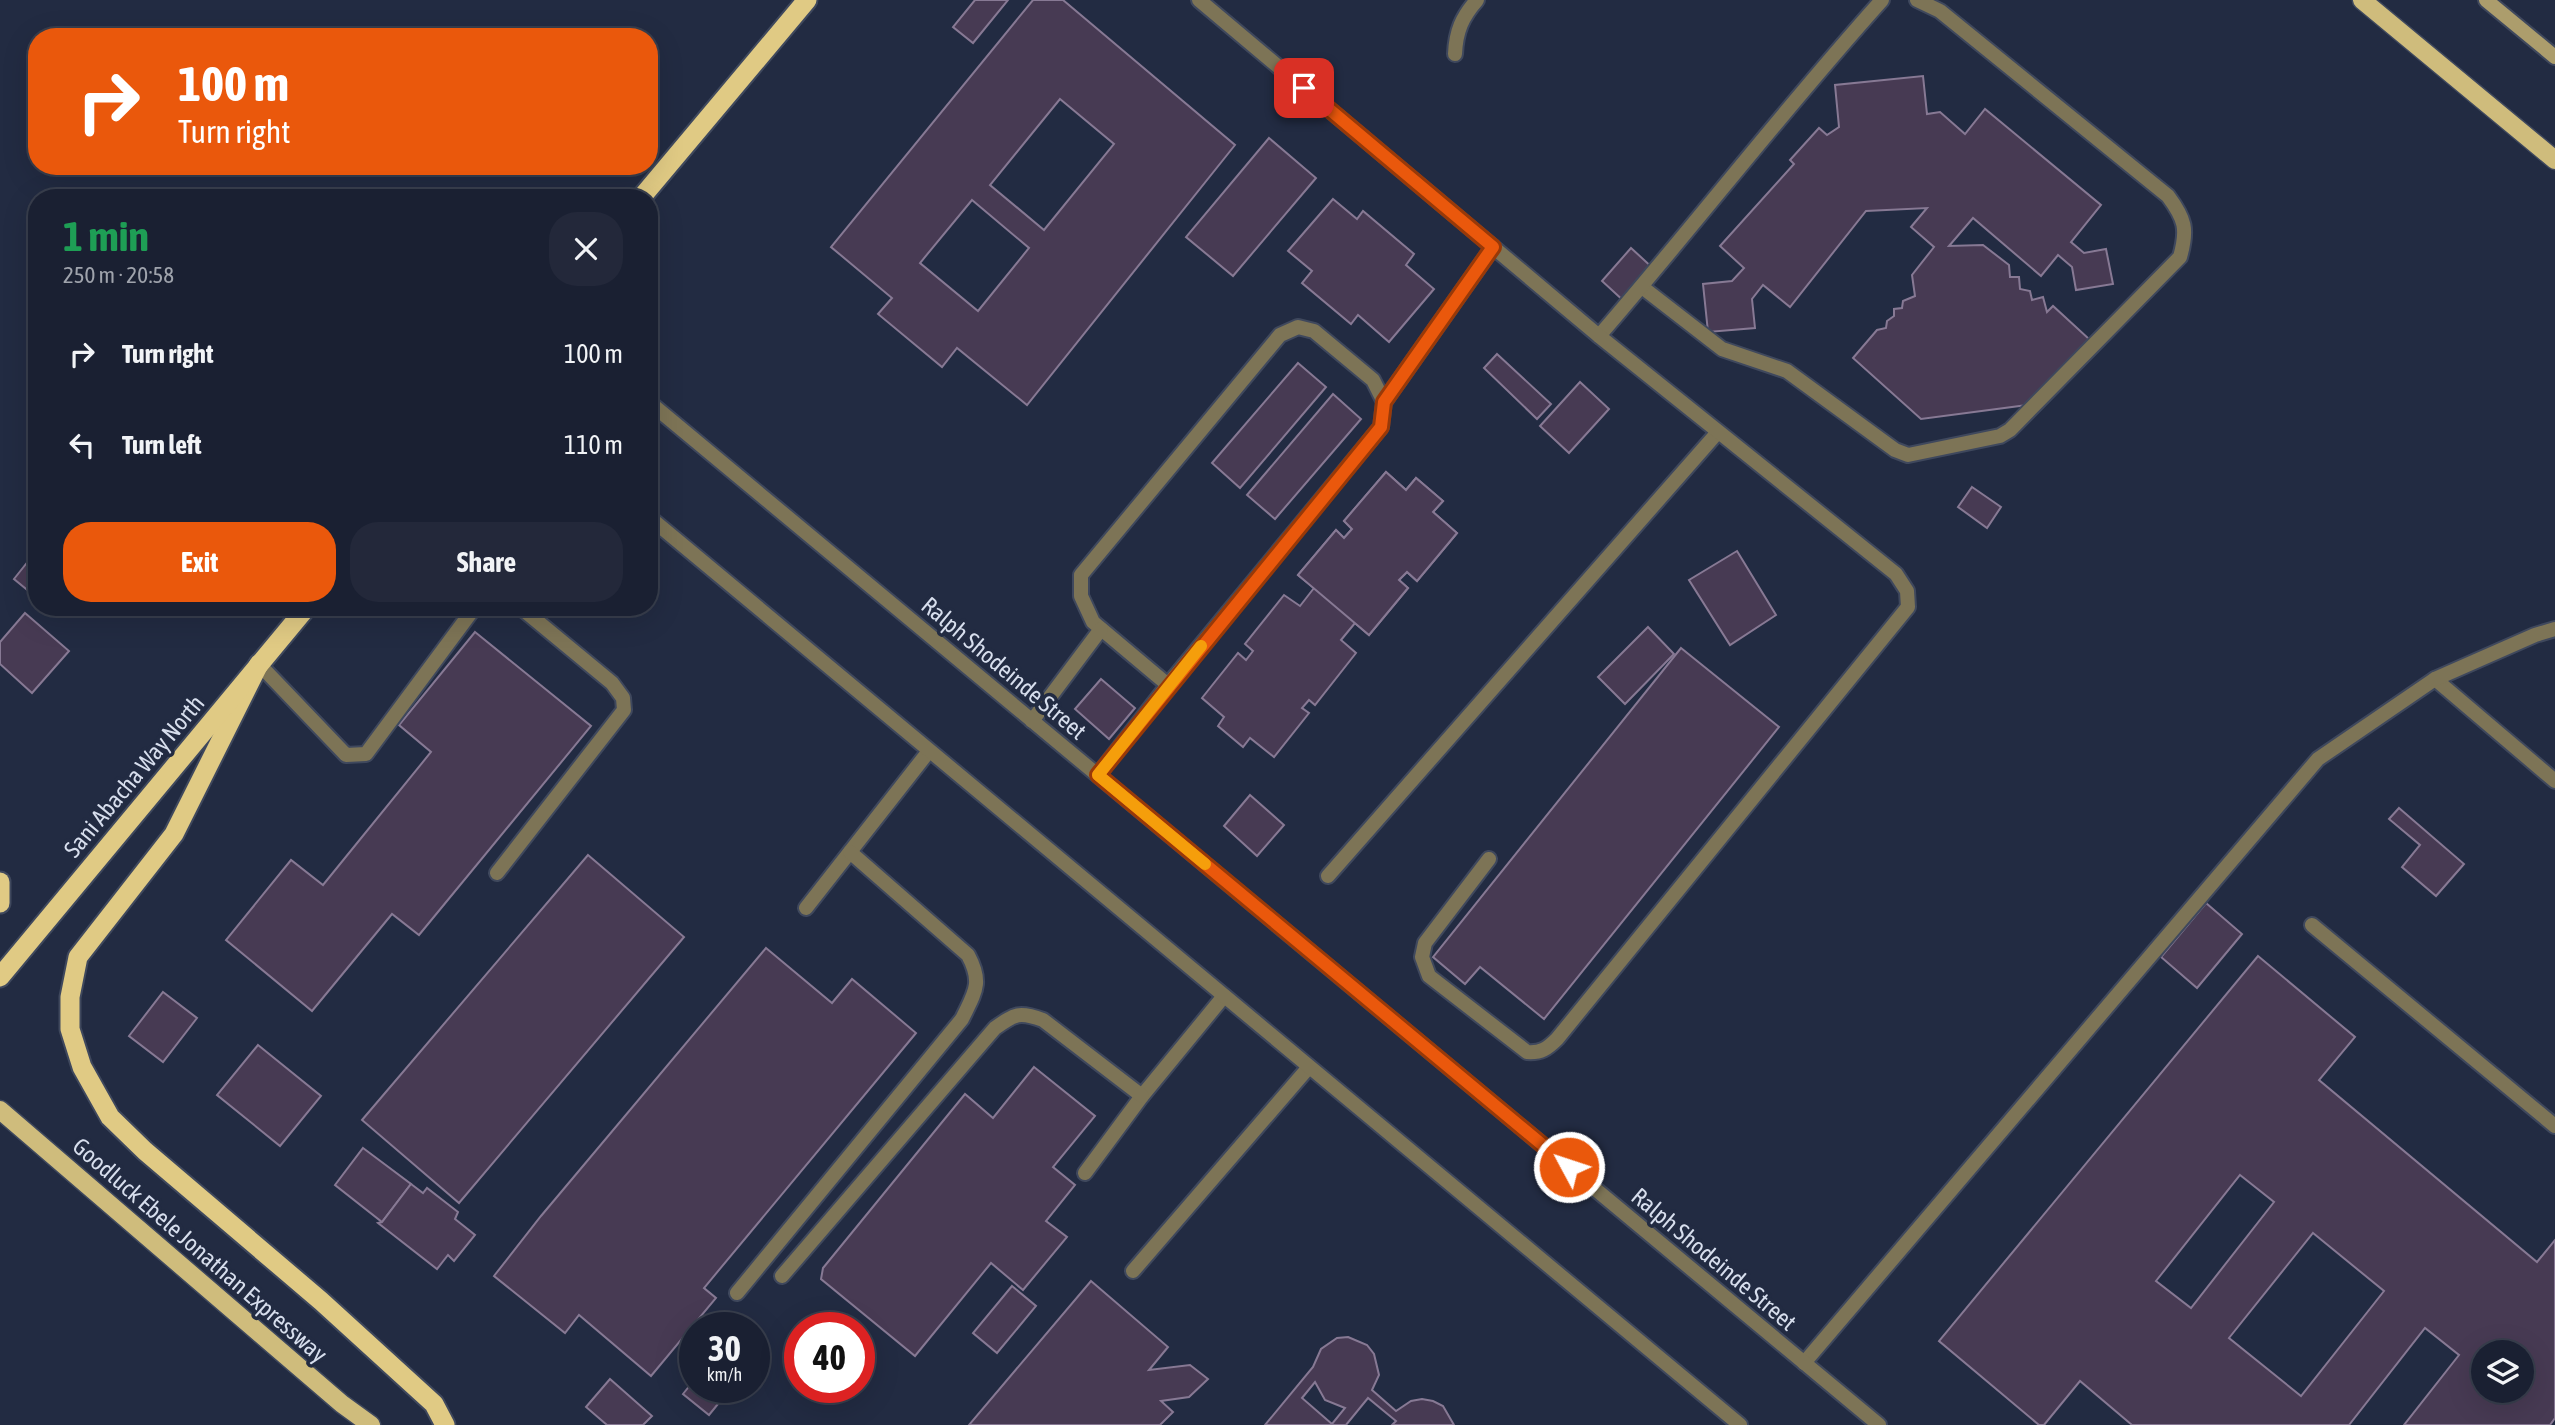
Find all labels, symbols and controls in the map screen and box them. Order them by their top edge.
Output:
text: 100 m [178,55,289,111]
icon: right [63,56,154,147]
pin [1274,58,1334,118]
icon: arrive [1285,69,1323,107]
text: Turn right [178,113,291,150]
text: 1 min [63,212,149,260]
button: close [549,212,623,286]
text: 250 m · 20:58 [63,262,174,288]
icon: right [63,335,101,373]
text: Turn right [122,339,213,369]
text: 100 m [564,339,623,369]
icon: left [63,426,101,464]
text: Turn left [122,430,202,460]
text: 110 m [564,430,623,460]
button: Exit [63,522,336,602]
button: Share [350,522,623,602]
street label: Ralph Shodeinde Street [916,591,1092,745]
street label: Sani Abacha Way North [58,690,210,862]
position arrow [1532,1130,1606,1204]
street label: Goodluck Ebele Jonathan Expressway [67,1132,333,1368]
street label: Ralph Shodeinde Street [1626,1182,1802,1336]
speed limit sign: 40 [784,1312,875,1403]
text: 30 [708,1328,741,1368]
map controls [2471,1340,2534,1403]
button: layers [2471,1340,2534,1403]
text: km/h [707,1364,742,1385]

